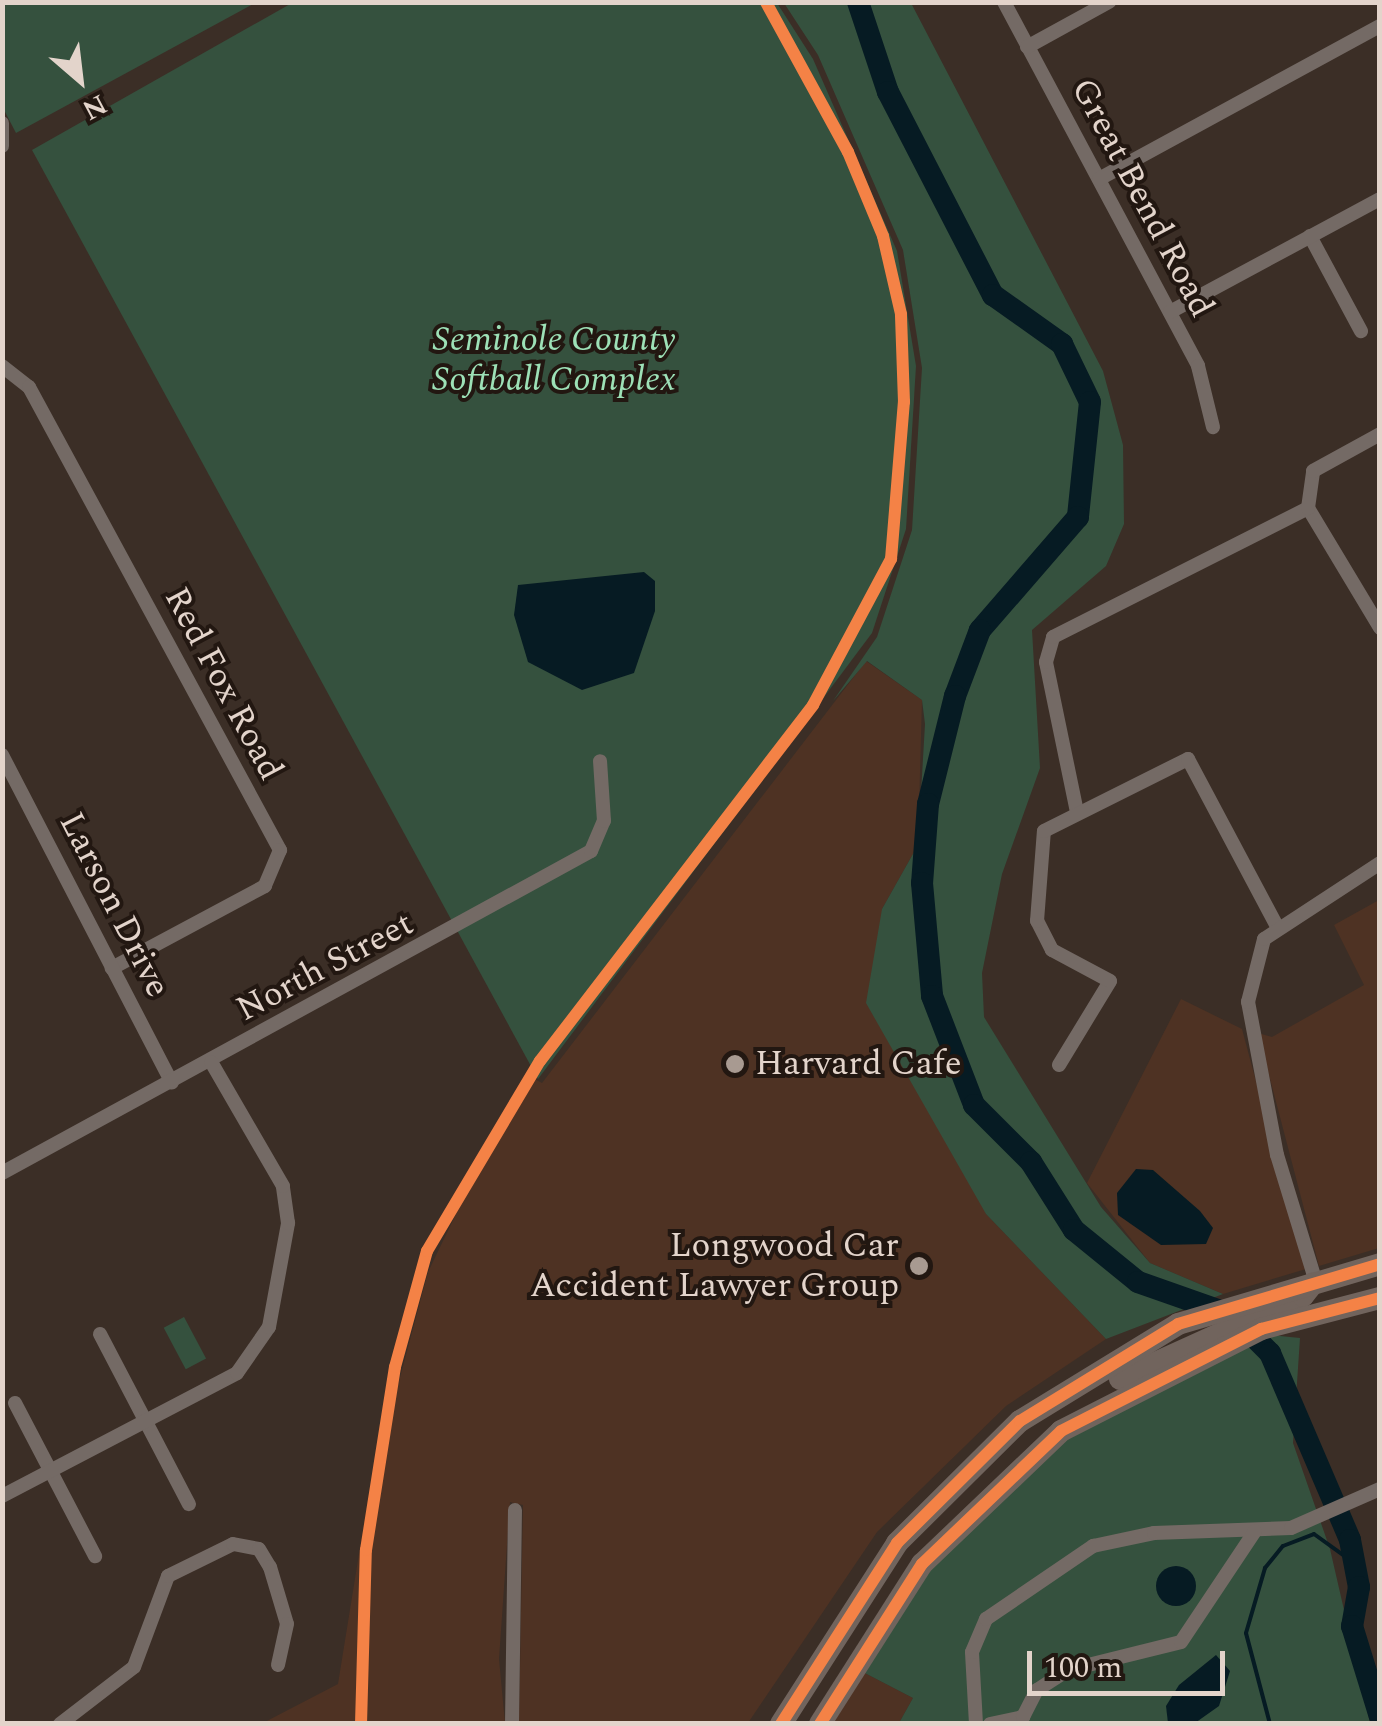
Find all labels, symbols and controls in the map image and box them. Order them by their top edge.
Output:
north arrow [30,30,130,130]
street label: Great Bend Road [1061,72,1223,324]
text: N [74,83,115,131]
park label: Seminole County Softball Complex [432,319,676,401]
street label: Red Fox Road [155,580,291,788]
street label: Larson Drive [49,805,179,1005]
street label: North Street [229,903,421,1031]
place label: Harvard Cafe [755,1043,962,1085]
marker: Harvard Cafe [724,1053,746,1075]
place label: Longwood Car Accident Lawyer Group [530,1225,899,1307]
marker: Longwood Car Accident Lawyer Group [908,1255,930,1277]
scale bar [1032,1631,1230,1693]
text: 100 m [1044,1645,1122,1691]

